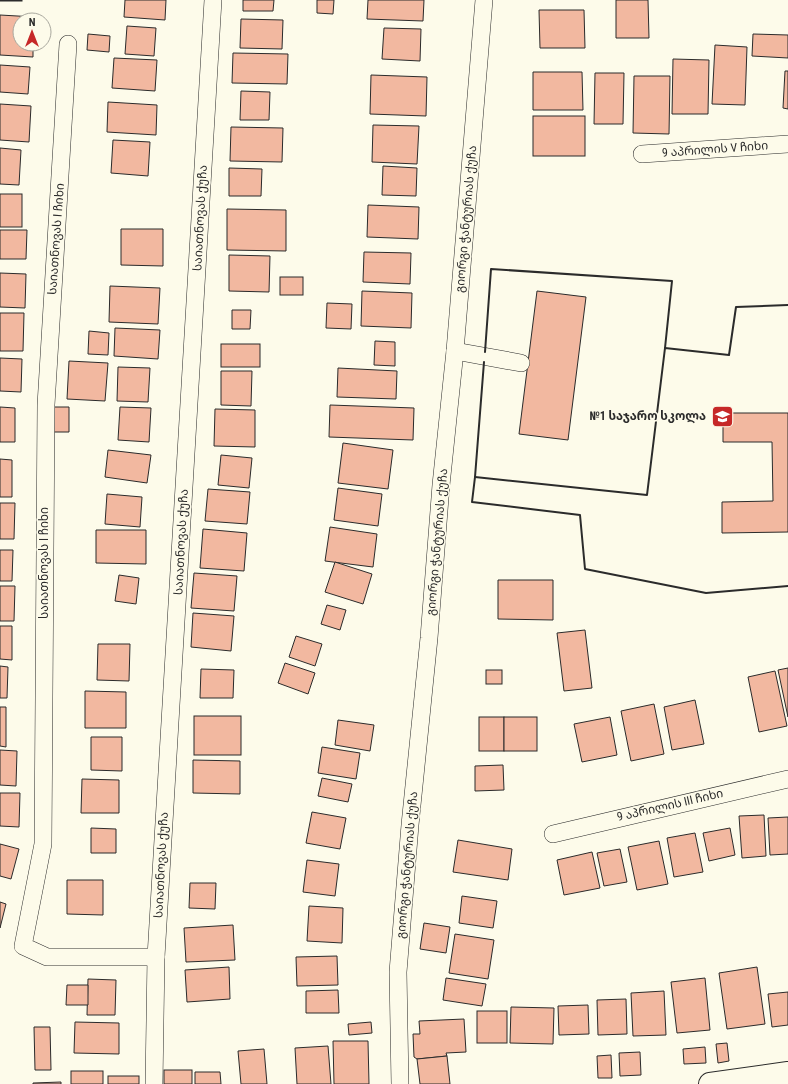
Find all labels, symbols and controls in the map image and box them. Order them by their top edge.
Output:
north arrow [12,12,52,52]
text: N [29,16,36,29]
street label: 9 აპრილის V ჩიხი [661,138,769,161]
street label: გიორგი ჭანტურიას ქუჩა [453,145,479,293]
street label: საიათნოვას ქუჩა [190,165,210,271]
street label: საიათნოვას I ჩიხი [45,183,67,295]
school or university icon: №1 საჯარო სკოლა [709,403,735,429]
place label: №1 საჯარო სკოლა [589,409,706,424]
street label: გიორგი ჭანტურიას ქუჩა [424,468,450,616]
street label: საიათნოვას ქუჩა [171,489,191,595]
street label: საიათნოვას I ჩიხი [37,507,51,619]
street label: 9 აპრილის III ჩიხი [616,786,725,825]
street label: გიორგი ჭანტურიას ქუჩა [394,791,420,939]
street label: საიათნოვას ქუჩა [151,812,171,918]

